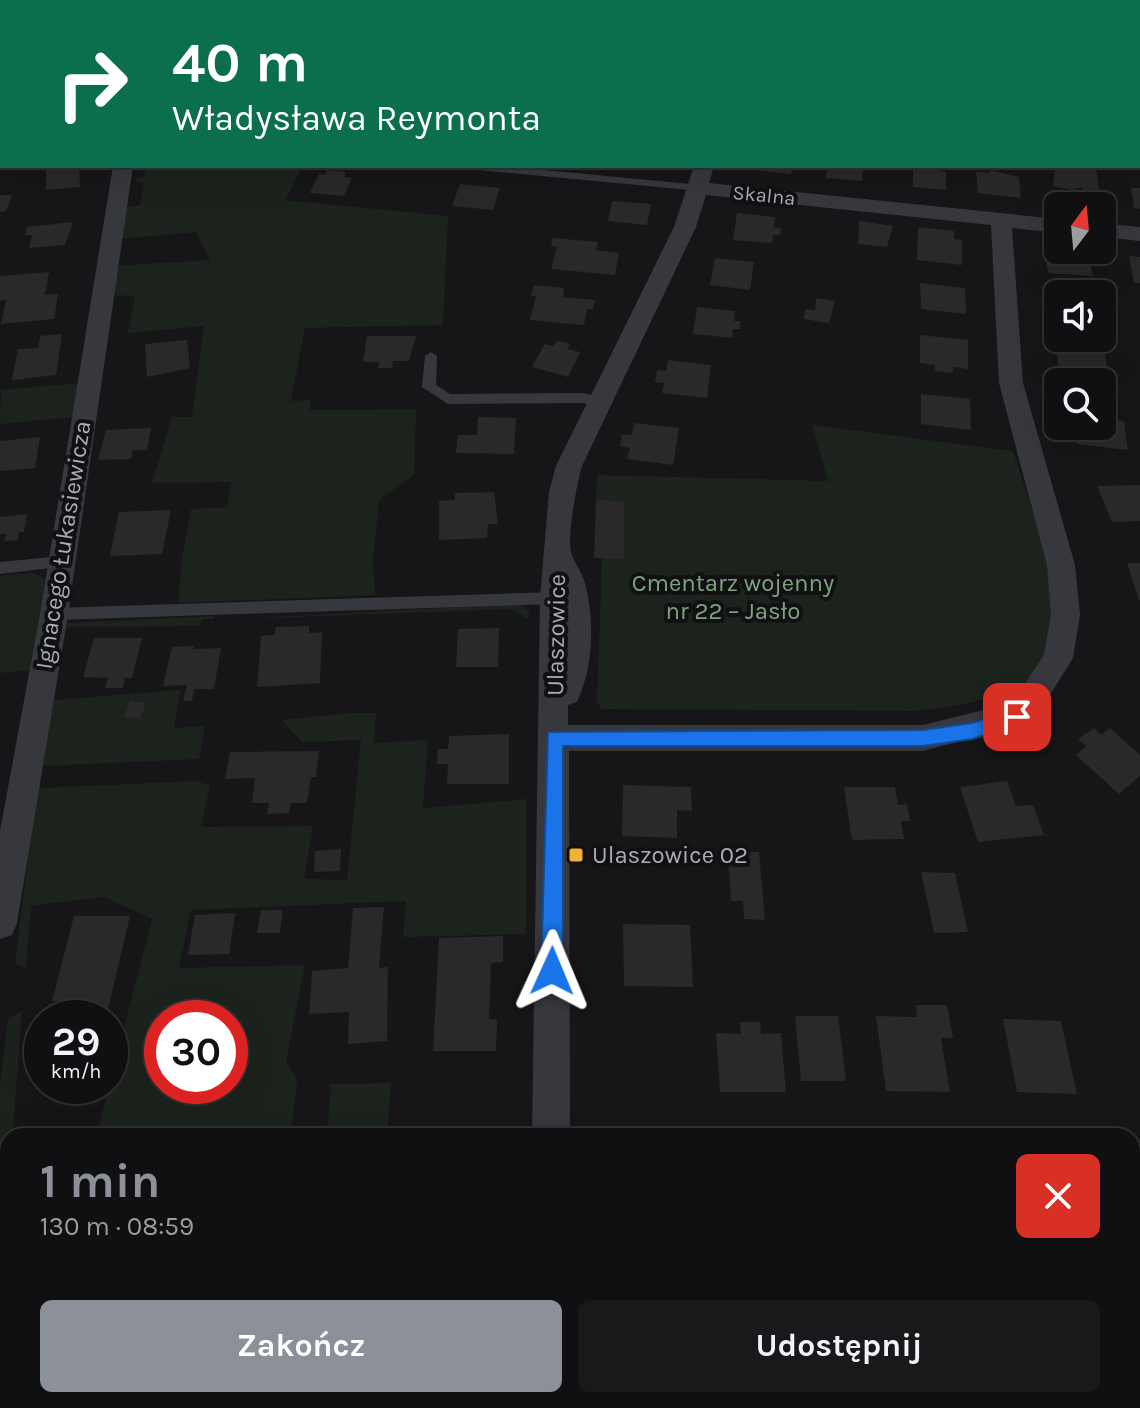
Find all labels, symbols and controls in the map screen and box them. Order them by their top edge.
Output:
text: 40 m [172,30,308,95]
icon: right [40,32,144,136]
text: Władysława Reymonta [172,97,541,139]
street label: Skalna [731,181,797,210]
north arrow [1044,192,1116,264]
map controls [1044,192,1116,440]
button: sound [1044,280,1116,352]
button: search [1044,368,1116,440]
street label: Ignacego Łukasiewicza [30,419,96,671]
park label: Cmentarz wojenny nr 22 – Jasło [632,569,834,625]
street label: Ulaszowice [541,574,571,696]
pin [983,683,1051,751]
icon: arrive [995,695,1039,739]
place label: Ulaszowice 02 [592,841,748,869]
marker: Ulaszowice 02 [567,846,585,864]
position arrow [510,929,594,1013]
speed limit sign: 30 [144,1000,248,1104]
text: 29 [52,1018,100,1065]
text: km/h [51,1060,101,1083]
text: 1 min [40,1153,160,1209]
button: close [1016,1154,1100,1238]
text: 130 m · 08:59 [40,1211,194,1242]
button: Zakończ [40,1300,562,1392]
button: Udostępnij [578,1300,1100,1392]

